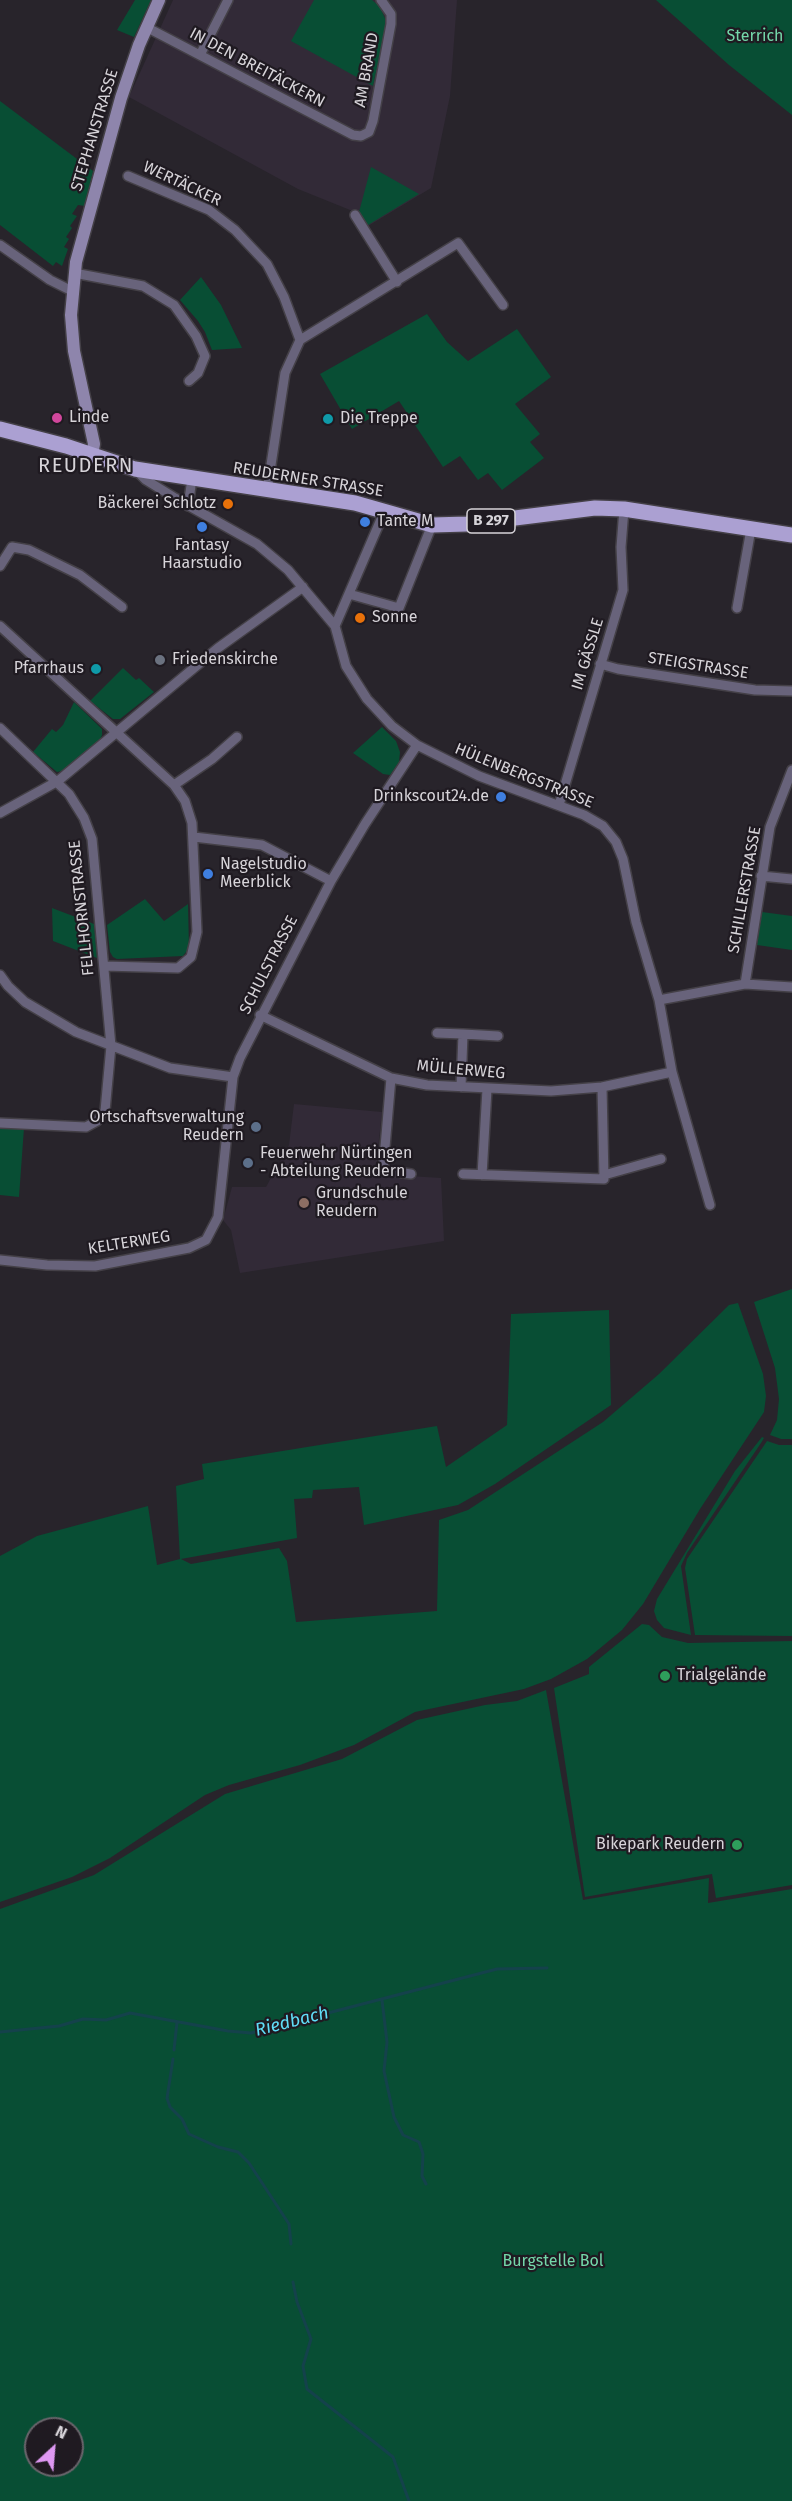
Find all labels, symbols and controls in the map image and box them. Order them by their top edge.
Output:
street label: IN DEN BREITÄCKERN [186,24,328,112]
park label: Sterrich [727,27,783,47]
street label: AM BRAND [351,31,383,109]
street label: STEPHANSTRASSE [67,67,123,193]
street label: WERTÄCKER [140,157,224,211]
place label: Linde [69,408,109,428]
place label: Die Treppe [340,409,418,429]
marker: Linde [50,411,64,425]
marker: Die Treppe [321,412,335,426]
district label: REUDERN [38,454,134,478]
street label: REUDERNER STRASSE [231,459,385,501]
place label: Bäckerei Schlotz [98,494,216,514]
marker: Bäckerei Schlotz [221,497,235,511]
road number: B 297 [467,509,515,533]
place label: Tante M [377,512,433,532]
marker: Tante M [358,515,372,529]
marker: Fantasy Haarstudio [195,520,209,534]
place label: Fantasy Haarstudio [162,536,242,574]
place label: Sonne [372,608,418,628]
marker: Sonne [353,611,367,625]
street label: IM GÄSSLE [568,616,608,692]
street label: STEIGSTRASSE [646,649,750,683]
place label: Friedenskirche [172,650,278,670]
marker: Friedenskirche [153,653,167,667]
place label: Pfarrhaus [14,659,84,679]
marker: Pfarrhaus [89,662,103,676]
street label: HÜLENBERGSTRASSE [452,739,596,813]
place label: Drinkscout24.de [373,787,489,807]
marker: Drinkscout24.de [494,790,508,804]
street label: SCHILLERSTRASSE [724,825,766,955]
street label: FELLHORNSTRASSE [65,839,99,977]
place label: Nagelstudio Meerblick [220,855,307,893]
marker: Nagelstudio Meerblick [201,867,215,881]
street label: SCHULSTRASSE [236,912,302,1018]
street label: MÜLLERWEG [416,1057,506,1083]
place label: Ortschaftsverwaltung Reudern [89,1108,244,1146]
marker: Ortschaftsverwaltung Reudern [249,1120,263,1134]
place label: Feuerwehr Nürtingen - Abteilung Reudern [260,1144,412,1182]
marker: Feuerwehr Nürtingen - Abteilung Reudern [241,1156,255,1170]
place label: Grundschule Reudern [316,1184,408,1222]
marker: Grundschule Reudern [297,1196,311,1210]
street label: KELTERWEG [87,1227,171,1259]
place label: Trialgelände [677,1666,766,1686]
marker: Trialgelände [658,1669,672,1683]
place label: Bikepark Reudern [596,1835,725,1855]
marker: Bikepark Reudern [730,1838,744,1852]
water label: Riedbach [253,2002,331,2042]
park label: Burgstelle Bol [503,2252,603,2272]
north arrow [24,2417,84,2477]
text: N [52,2421,70,2443]

